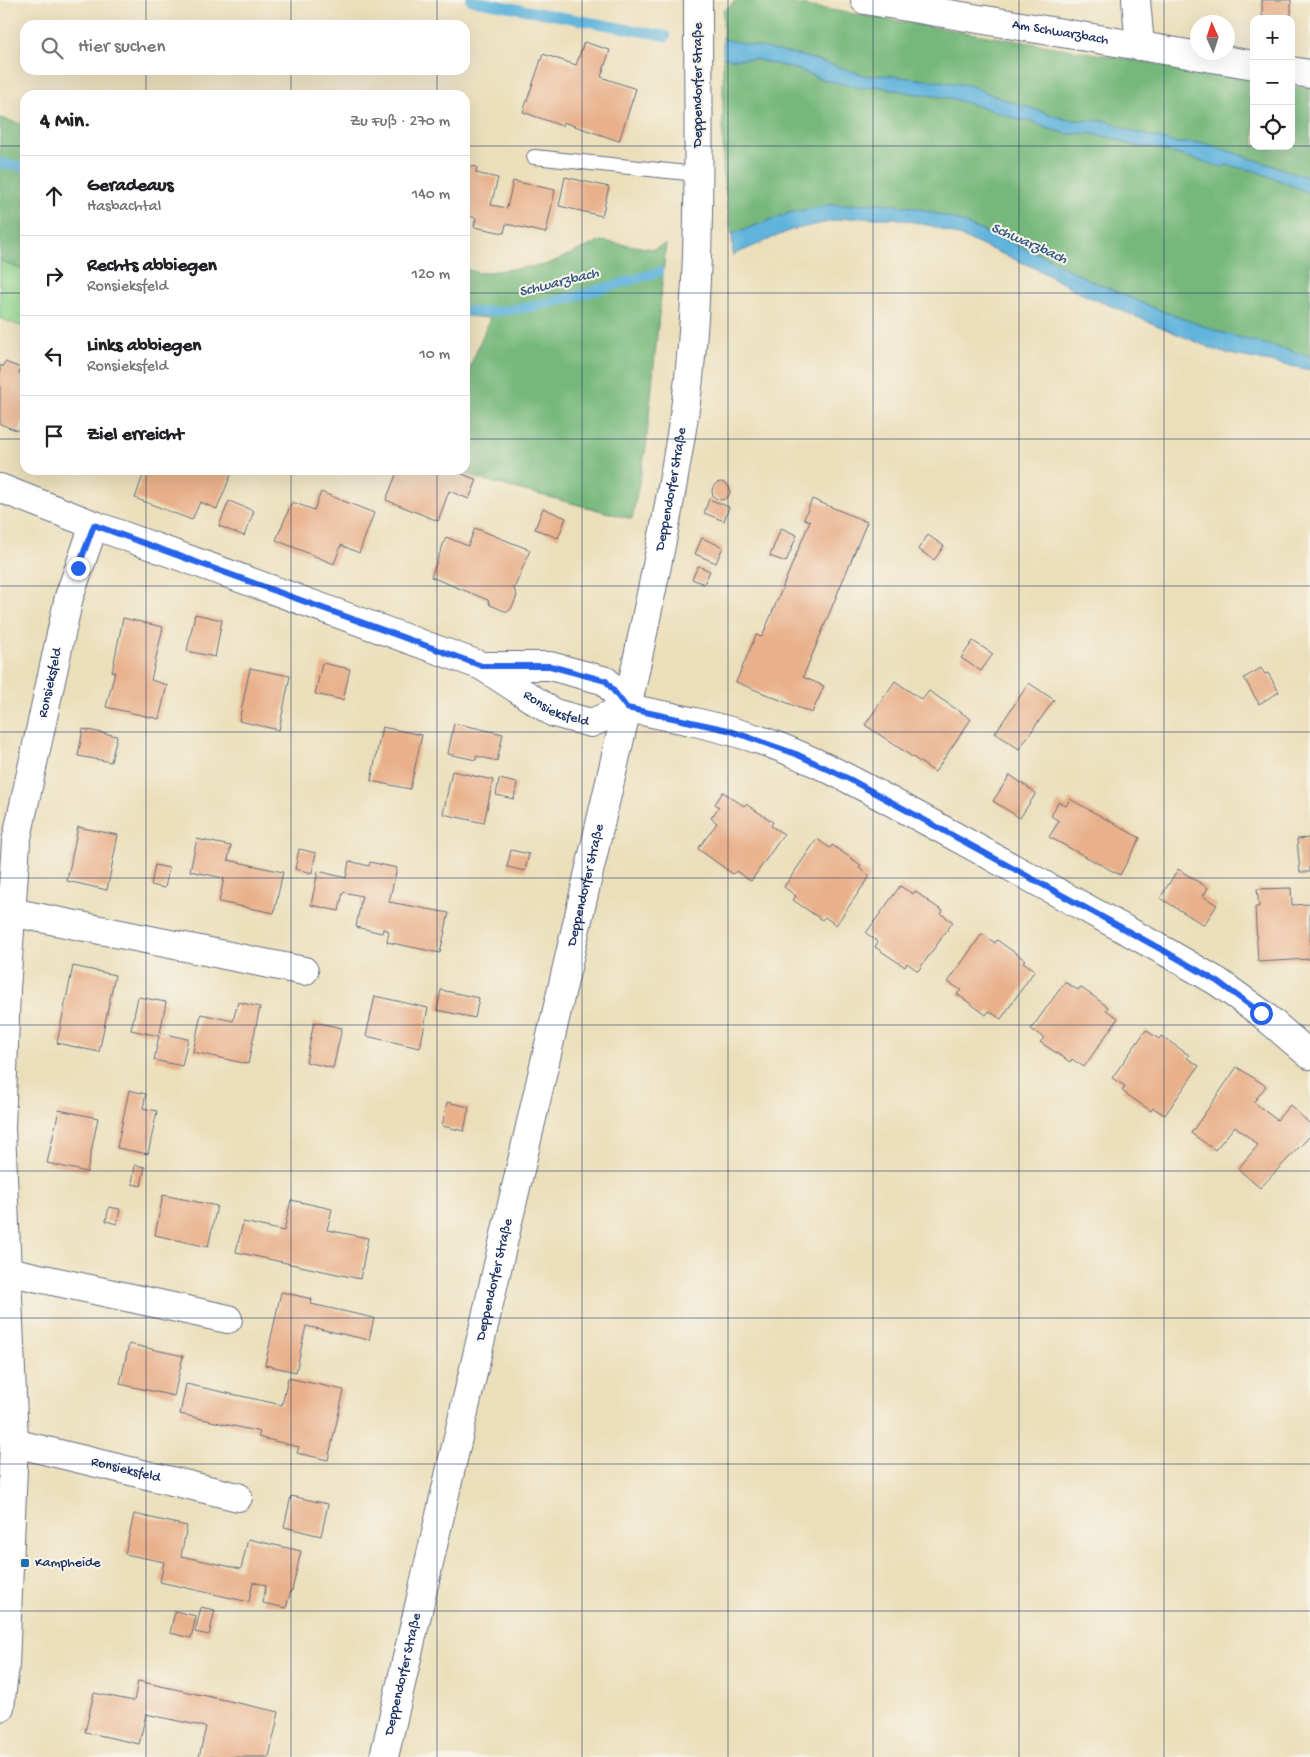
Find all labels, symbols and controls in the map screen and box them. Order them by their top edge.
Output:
north arrow [1190,15,1235,60]
map controls [1250,15,1295,150]
button: + [1250,15,1295,60]
street label: Am Schwarzbach [1011,16,1110,49]
search box [20,20,470,75]
street label: Deppendorfer Straße [690,22,707,148]
icon: search [38,34,66,62]
text: Hier suchen [78,36,165,59]
button: − [1250,60,1295,105]
button: locate [1250,105,1295,150]
text: 4 Min. [40,110,91,135]
text: Zu Fuß · 270 m [350,113,450,132]
text: Geradeaus [87,175,173,198]
icon: ahead [40,182,68,210]
text: 140 m [412,186,450,205]
text: Hasbachtal [87,198,161,217]
water label: Schwarzbach [988,219,1071,269]
text: Rechts abbiegen [87,255,217,278]
icon: right [40,262,68,290]
water label: Schwarzbach [517,264,602,302]
text: 120 m [411,266,450,285]
text: Ronsieksfeld [87,278,168,297]
text: Links abbiegen [87,335,201,358]
icon: left [40,342,68,370]
text: 10 m [419,346,450,365]
text: Ronsieksfeld [87,358,168,377]
icon: arrive [40,422,68,450]
text: Ziel erreicht [87,424,184,447]
street label: Deppendorfer Straße [651,426,691,553]
route end [67,557,90,580]
street label: Ronsieksfeld [35,645,67,719]
street label: Ronsieksfeld [520,687,592,731]
street label: Deppendorfer Straße [563,822,609,949]
route start [1250,1002,1273,1025]
street label: Deppendorfer Straße [472,1216,517,1343]
street label: Ronsieksfeld [89,1453,164,1487]
place label: Kampheide [35,1555,101,1572]
marker: Kampheide [19,1557,31,1569]
street label: Deppendorfer Straße [381,1611,426,1738]

